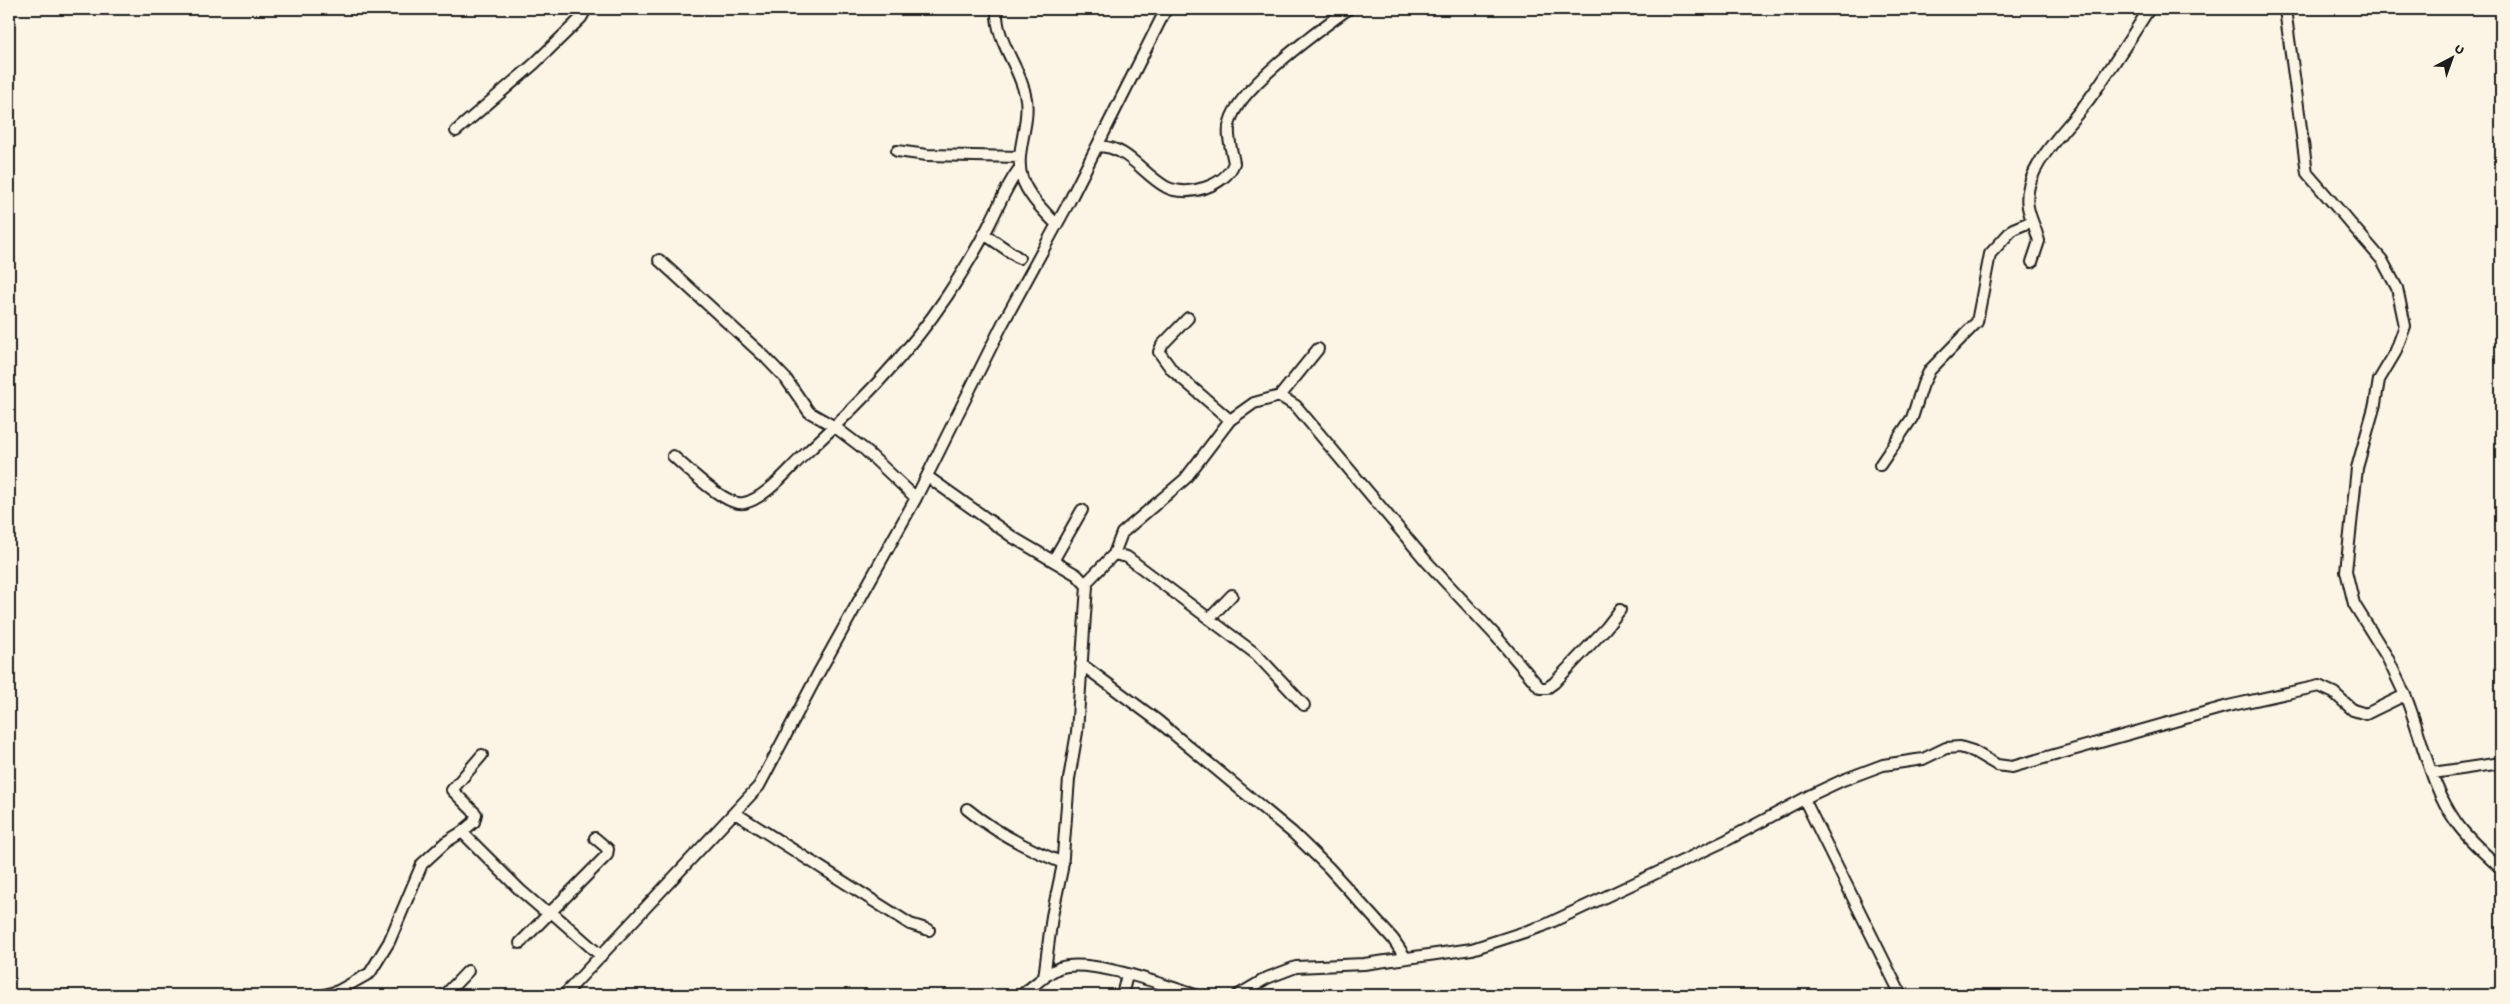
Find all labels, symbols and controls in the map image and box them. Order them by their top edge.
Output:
north arrow [2428,32,2478,82]
text: U [2450,41,2468,59]

